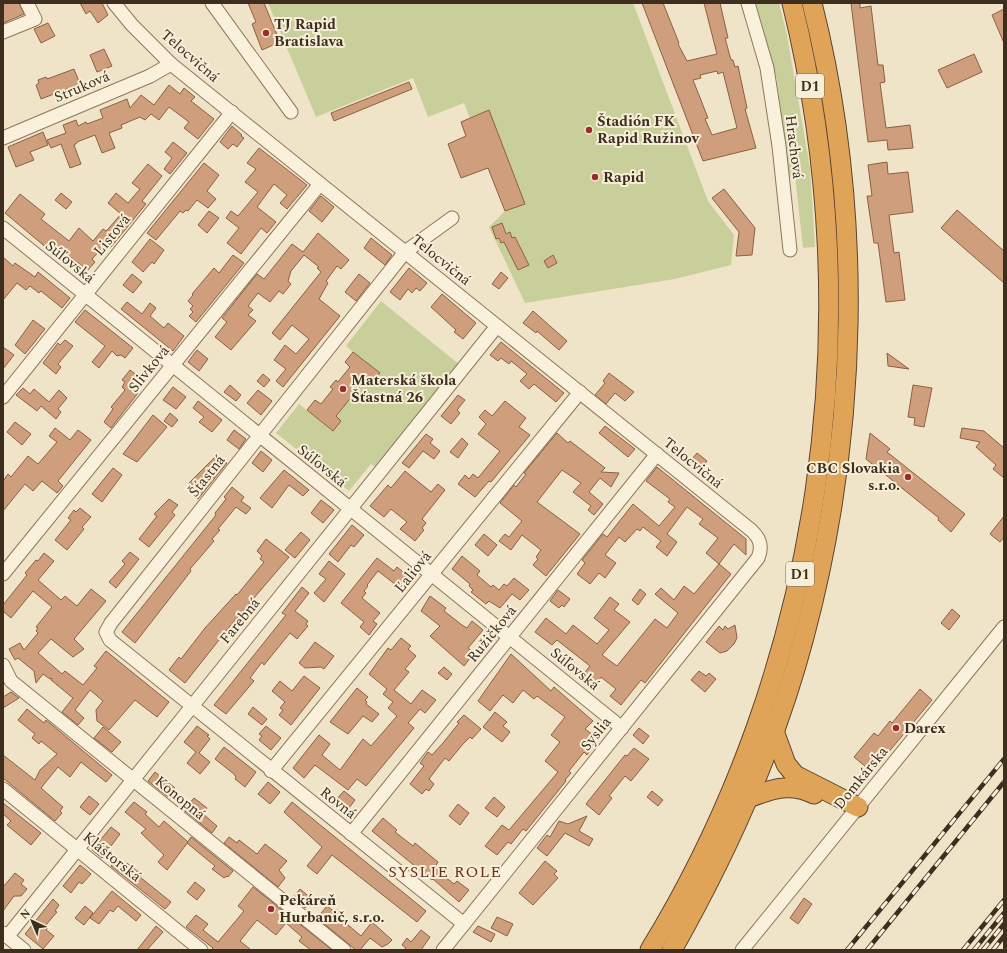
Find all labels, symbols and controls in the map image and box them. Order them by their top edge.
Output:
place label: TJ Rapid Bratislava [274,13,344,53]
street label: Telocvičná [155,24,225,89]
marker: TJ Rapid Bratislava [261,28,271,38]
street label: Struková [51,65,114,109]
road number: D1 [796,74,824,98]
place label: Štadión FK Rapid Ružinov [597,110,700,150]
street label: Hrachová [779,114,809,181]
marker: Štadión FK Rapid Ružinov [584,125,594,135]
place label: Rapid [603,166,645,189]
marker: Rapid [590,172,600,182]
street label: Listová [88,208,137,261]
street label: Telocvičná [406,229,477,292]
street label: Súľovská [40,235,100,290]
street label: Slivková [123,340,176,398]
place label: Materská škola Šťastná 26 [351,369,457,409]
marker: Materská škola Šťastná 26 [338,384,348,394]
street label: Telocvičná [658,432,729,495]
street label: Súľovská [292,439,352,494]
street label: Šťastná [183,449,231,502]
place label: CBC Slovakia s.r.o. [806,457,900,497]
marker: CBC Slovakia s.r.o. [903,472,913,482]
street label: Ľaliová [389,545,438,598]
road number: D1 [786,562,814,586]
street label: Farebná [214,592,266,649]
street label: Ružičková [462,600,523,668]
street label: Súľovská [545,642,605,697]
street label: Syslia [575,711,617,756]
place label: Darex [904,717,946,740]
marker: Darex [891,723,901,733]
street label: Domkárska [828,741,894,815]
street label: Konopná [149,770,211,826]
street label: Rovná [315,781,362,825]
street label: Kláštorská [78,826,147,888]
district label: SYSLIE ROLE [388,860,502,884]
place label: Pekáreň Hurbanič, s.r.o. [279,889,384,929]
north arrow [12,901,52,941]
marker: Pekáreň Hurbanič, s.r.o. [266,904,276,914]
text: N [16,905,35,923]

